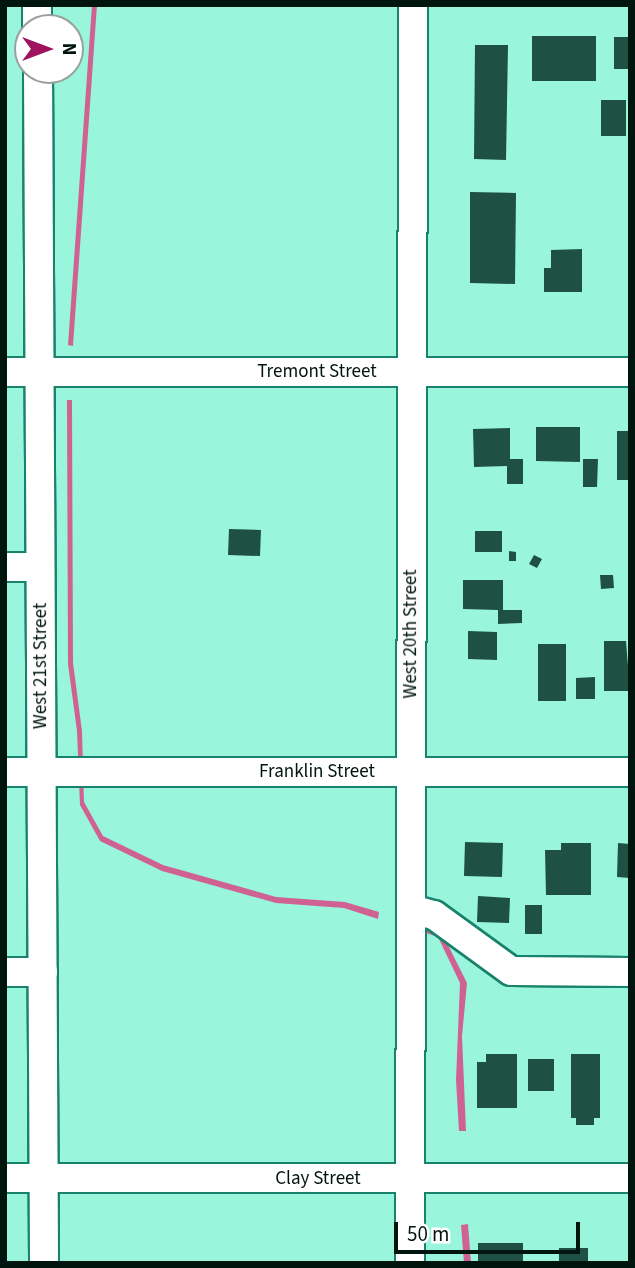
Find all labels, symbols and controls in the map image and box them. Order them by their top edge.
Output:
north arrow [14,14,84,84]
text: N [55,43,82,55]
street label: Tremont Street [257,361,377,383]
street label: West 20th Street [400,569,422,699]
street label: West 21st Street [30,603,52,729]
street label: Franklin Street [259,761,375,783]
street label: Clay Street [275,1168,361,1190]
scale bar [397,1208,582,1252]
text: 50 m [407,1219,449,1249]

